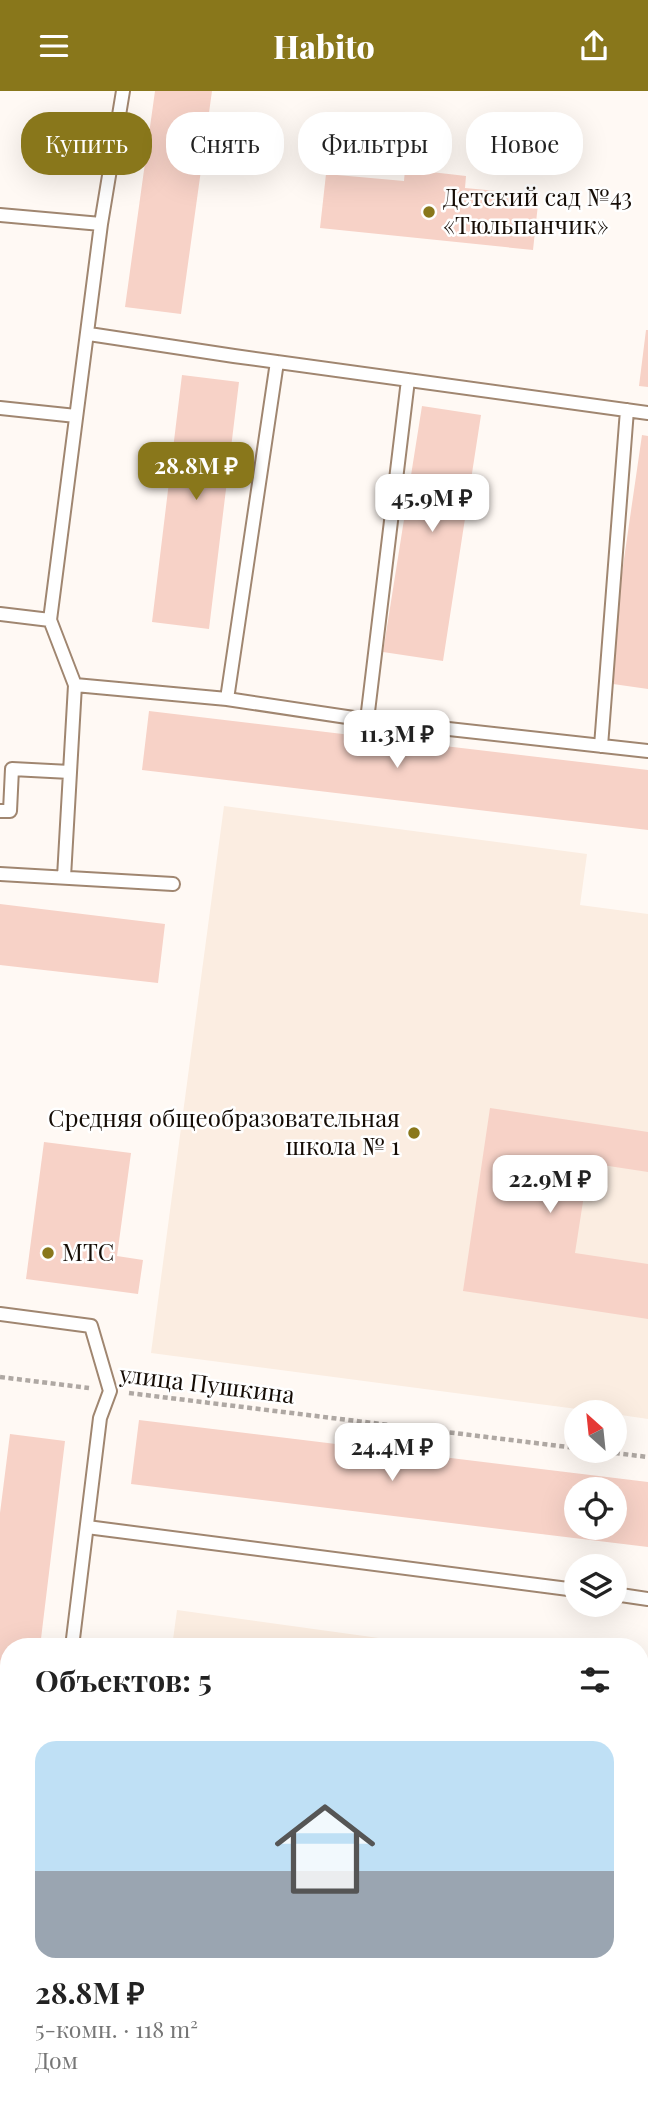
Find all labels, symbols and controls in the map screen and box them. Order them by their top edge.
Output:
text: Habito [273,24,375,67]
icon: menu [35,27,73,65]
icon: share [575,27,613,65]
chip: Купить [21,112,152,175]
chip: Снять [166,112,284,175]
chip: Фильтры [298,112,452,175]
chip: Новое [466,112,583,175]
place label: Детский сад №43 «Тюльпанчик» [443,180,632,240]
marker: Детский сад №43 «Тюльпанчик» [421,204,437,220]
pin: 28.8M ₽ [131,443,261,502]
text: 28.8M ₽ [154,449,238,480]
pin: 45.9M ₽ [367,475,497,534]
text: 45.9M ₽ [391,481,473,512]
pin: 11.3M ₽ [332,711,462,770]
text: 11.3M ₽ [360,717,434,748]
place label: Средняя общеобразовательная школа № 1 [48,1101,400,1161]
marker: Средняя общеобразовательная школа № 1 [406,1125,422,1141]
pin: 22.9M ₽ [485,1155,615,1215]
text: 22.9M ₽ [509,1162,591,1193]
place label: МТС [62,1235,114,1267]
marker: МТС [40,1245,56,1261]
street label: улица Пушкина [117,1356,297,1410]
north arrow [564,1400,626,1463]
map controls [564,1400,627,1617]
pin: 24.4M ₽ [327,1423,457,1483]
text: 24.4M ₽ [351,1430,433,1461]
button: locate [564,1477,627,1540]
button: layers [564,1554,627,1617]
text: Объектов: 5 [35,1660,212,1700]
icon: filters [576,1661,614,1699]
icon: home [262,1786,388,1912]
text: 28.8M ₽ [35,1972,145,2012]
text: 5-комн. · 118 m² [35,2013,198,2044]
text: Дом [35,2044,78,2075]

